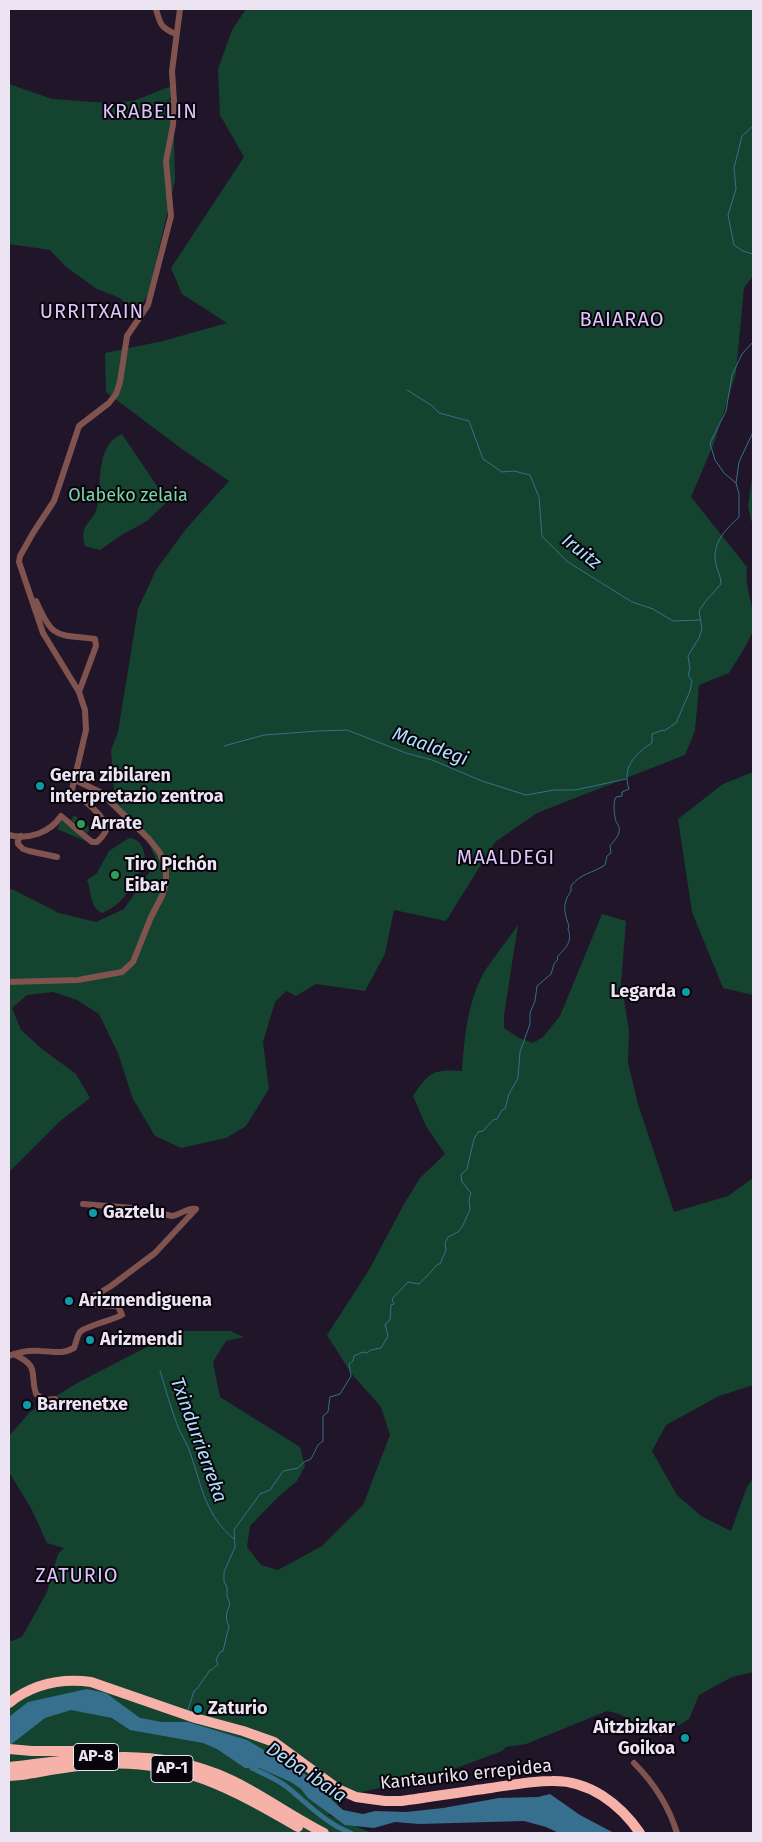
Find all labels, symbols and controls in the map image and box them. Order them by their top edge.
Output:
district label: KRABELIN [101,100,199,124]
district label: URRITXAIN [39,300,145,324]
district label: BAIARAO [579,308,665,332]
park label: Olabeko zelaia [68,485,188,507]
water label: Iruitz [557,529,605,575]
water label: Maaldegi [389,723,471,771]
place label: Gerra zibilaren interpretazio zentroa [50,765,224,808]
marker: Gerra zibilaren interpretazio zentroa [34,780,46,792]
place label: Arrate [91,813,142,835]
marker: Arrate [75,818,87,830]
district label: MAALDEGI [456,846,556,870]
place label: Tiro Pichón Eibar [125,854,217,896]
marker: Tiro Pichón Eibar [109,869,121,881]
place label: Legarda [611,981,676,1003]
marker: Legarda [680,986,692,998]
place label: Gaztelu [103,1202,165,1224]
marker: Gaztelu [87,1207,99,1219]
place label: Arizmendiguena [79,1290,212,1312]
marker: Arizmendiguena [63,1295,75,1307]
place label: Arizmendi [100,1329,183,1351]
marker: Arizmendi [84,1334,96,1346]
water label: Txindurrierreka [165,1375,231,1505]
place label: Barrenetxe [37,1394,128,1416]
marker: Barrenetxe [21,1399,33,1411]
district label: ZATURIO [34,1564,120,1588]
place label: Zaturio [208,1698,267,1720]
marker: Zaturio [192,1703,204,1715]
place label: Aitzbizkar Goikoa [593,1717,675,1760]
marker: Aitzbizkar Goikoa [679,1732,691,1744]
water label: Deba ibaia [262,1738,350,1808]
road number: AP-8 [74,1744,118,1770]
street label: Kantauriko errepidea [379,1755,553,1795]
road number: AP-1 [151,1756,193,1782]

